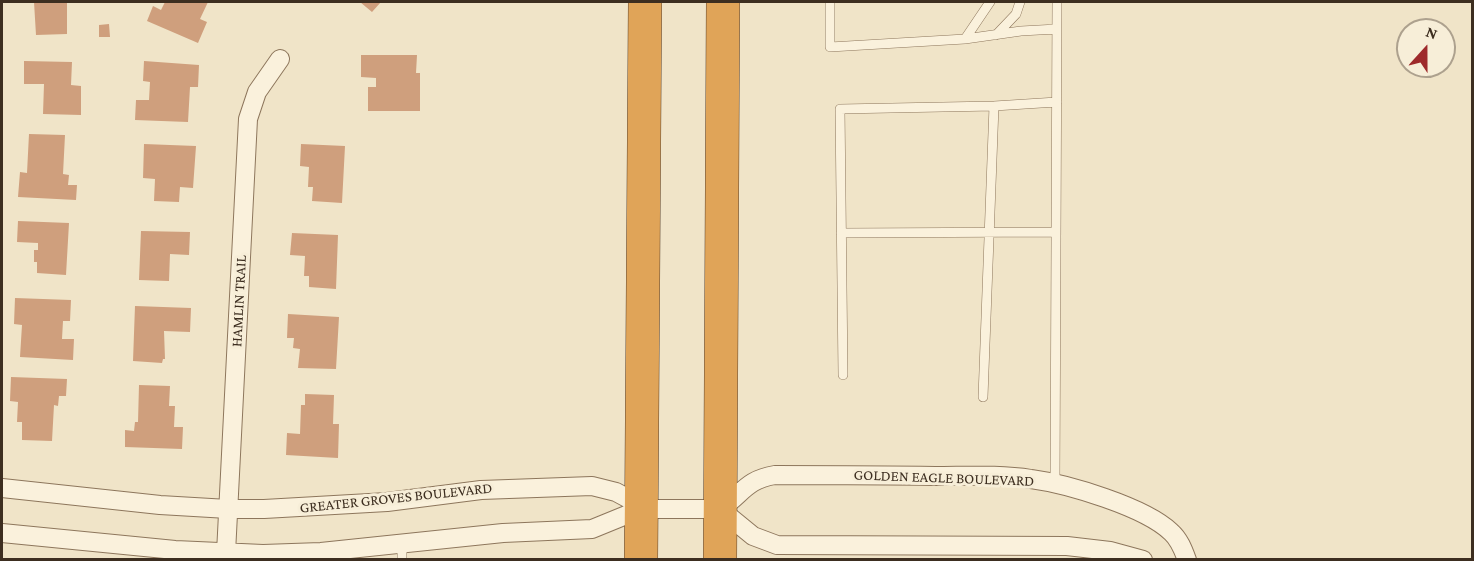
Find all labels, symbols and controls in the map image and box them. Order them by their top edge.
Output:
north arrow [1396,18,1456,78]
text: N [1424,23,1440,42]
street label: HAMLIN TRAIL [228,255,250,347]
street label: GOLDEN EAGLE BOULEVARD [853,466,1035,490]
street label: GREATER GROVES BOULEVARD [299,479,493,517]

